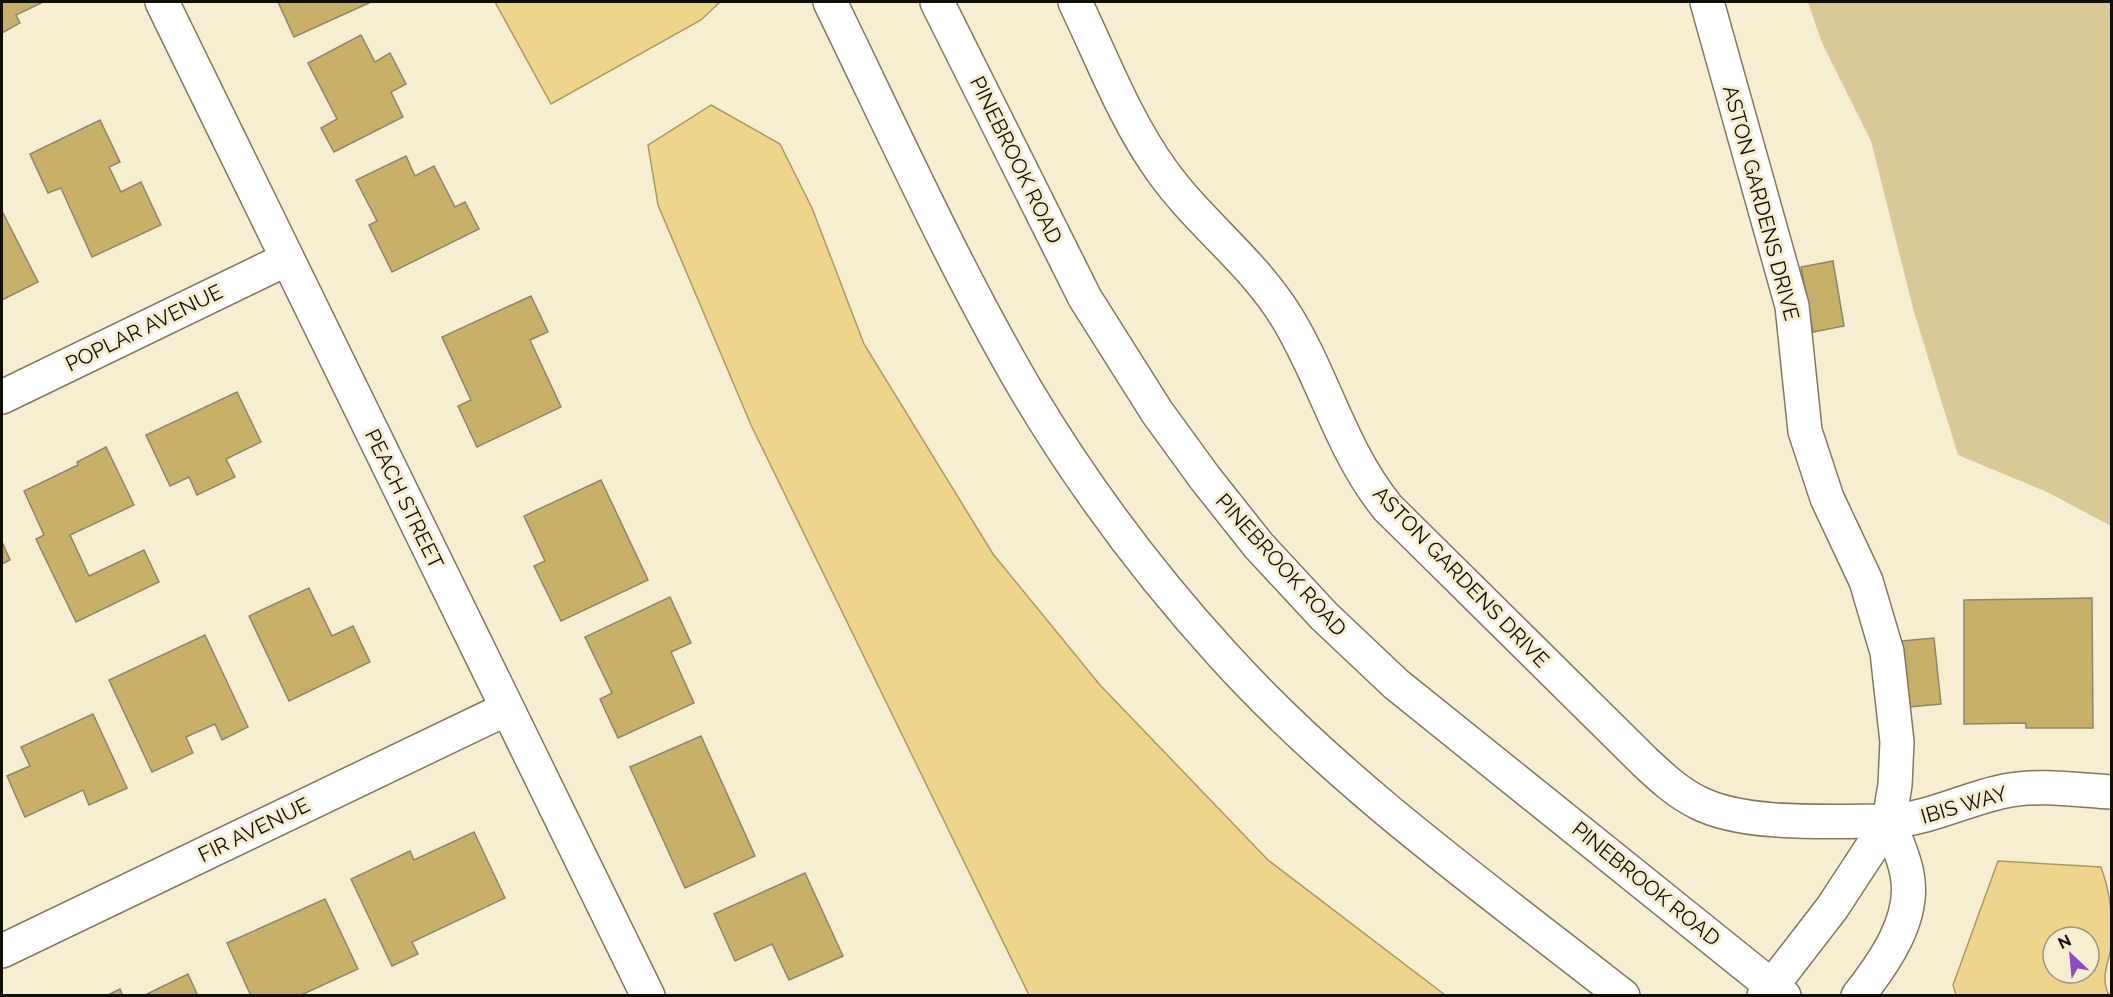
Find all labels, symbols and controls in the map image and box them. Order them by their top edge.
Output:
street label: PINEBROOK ROAD [965,72,1068,248]
street label: ASTON GARDENS DRIVE [1718,83,1805,323]
street label: POPLAR AVENUE [61,279,226,376]
street label: PEACH STREET [360,425,449,573]
street label: ASTON GARDENS DRIVE [1368,481,1555,673]
street label: PINEBROOK ROAD [1211,488,1352,641]
street label: IBIS WAY [1918,780,2010,829]
street label: FIR AVENUE [194,792,314,867]
street label: PINEBROOK ROAD [1567,816,1725,951]
north arrow [2041,925,2101,985]
text: N [2055,931,2074,953]

